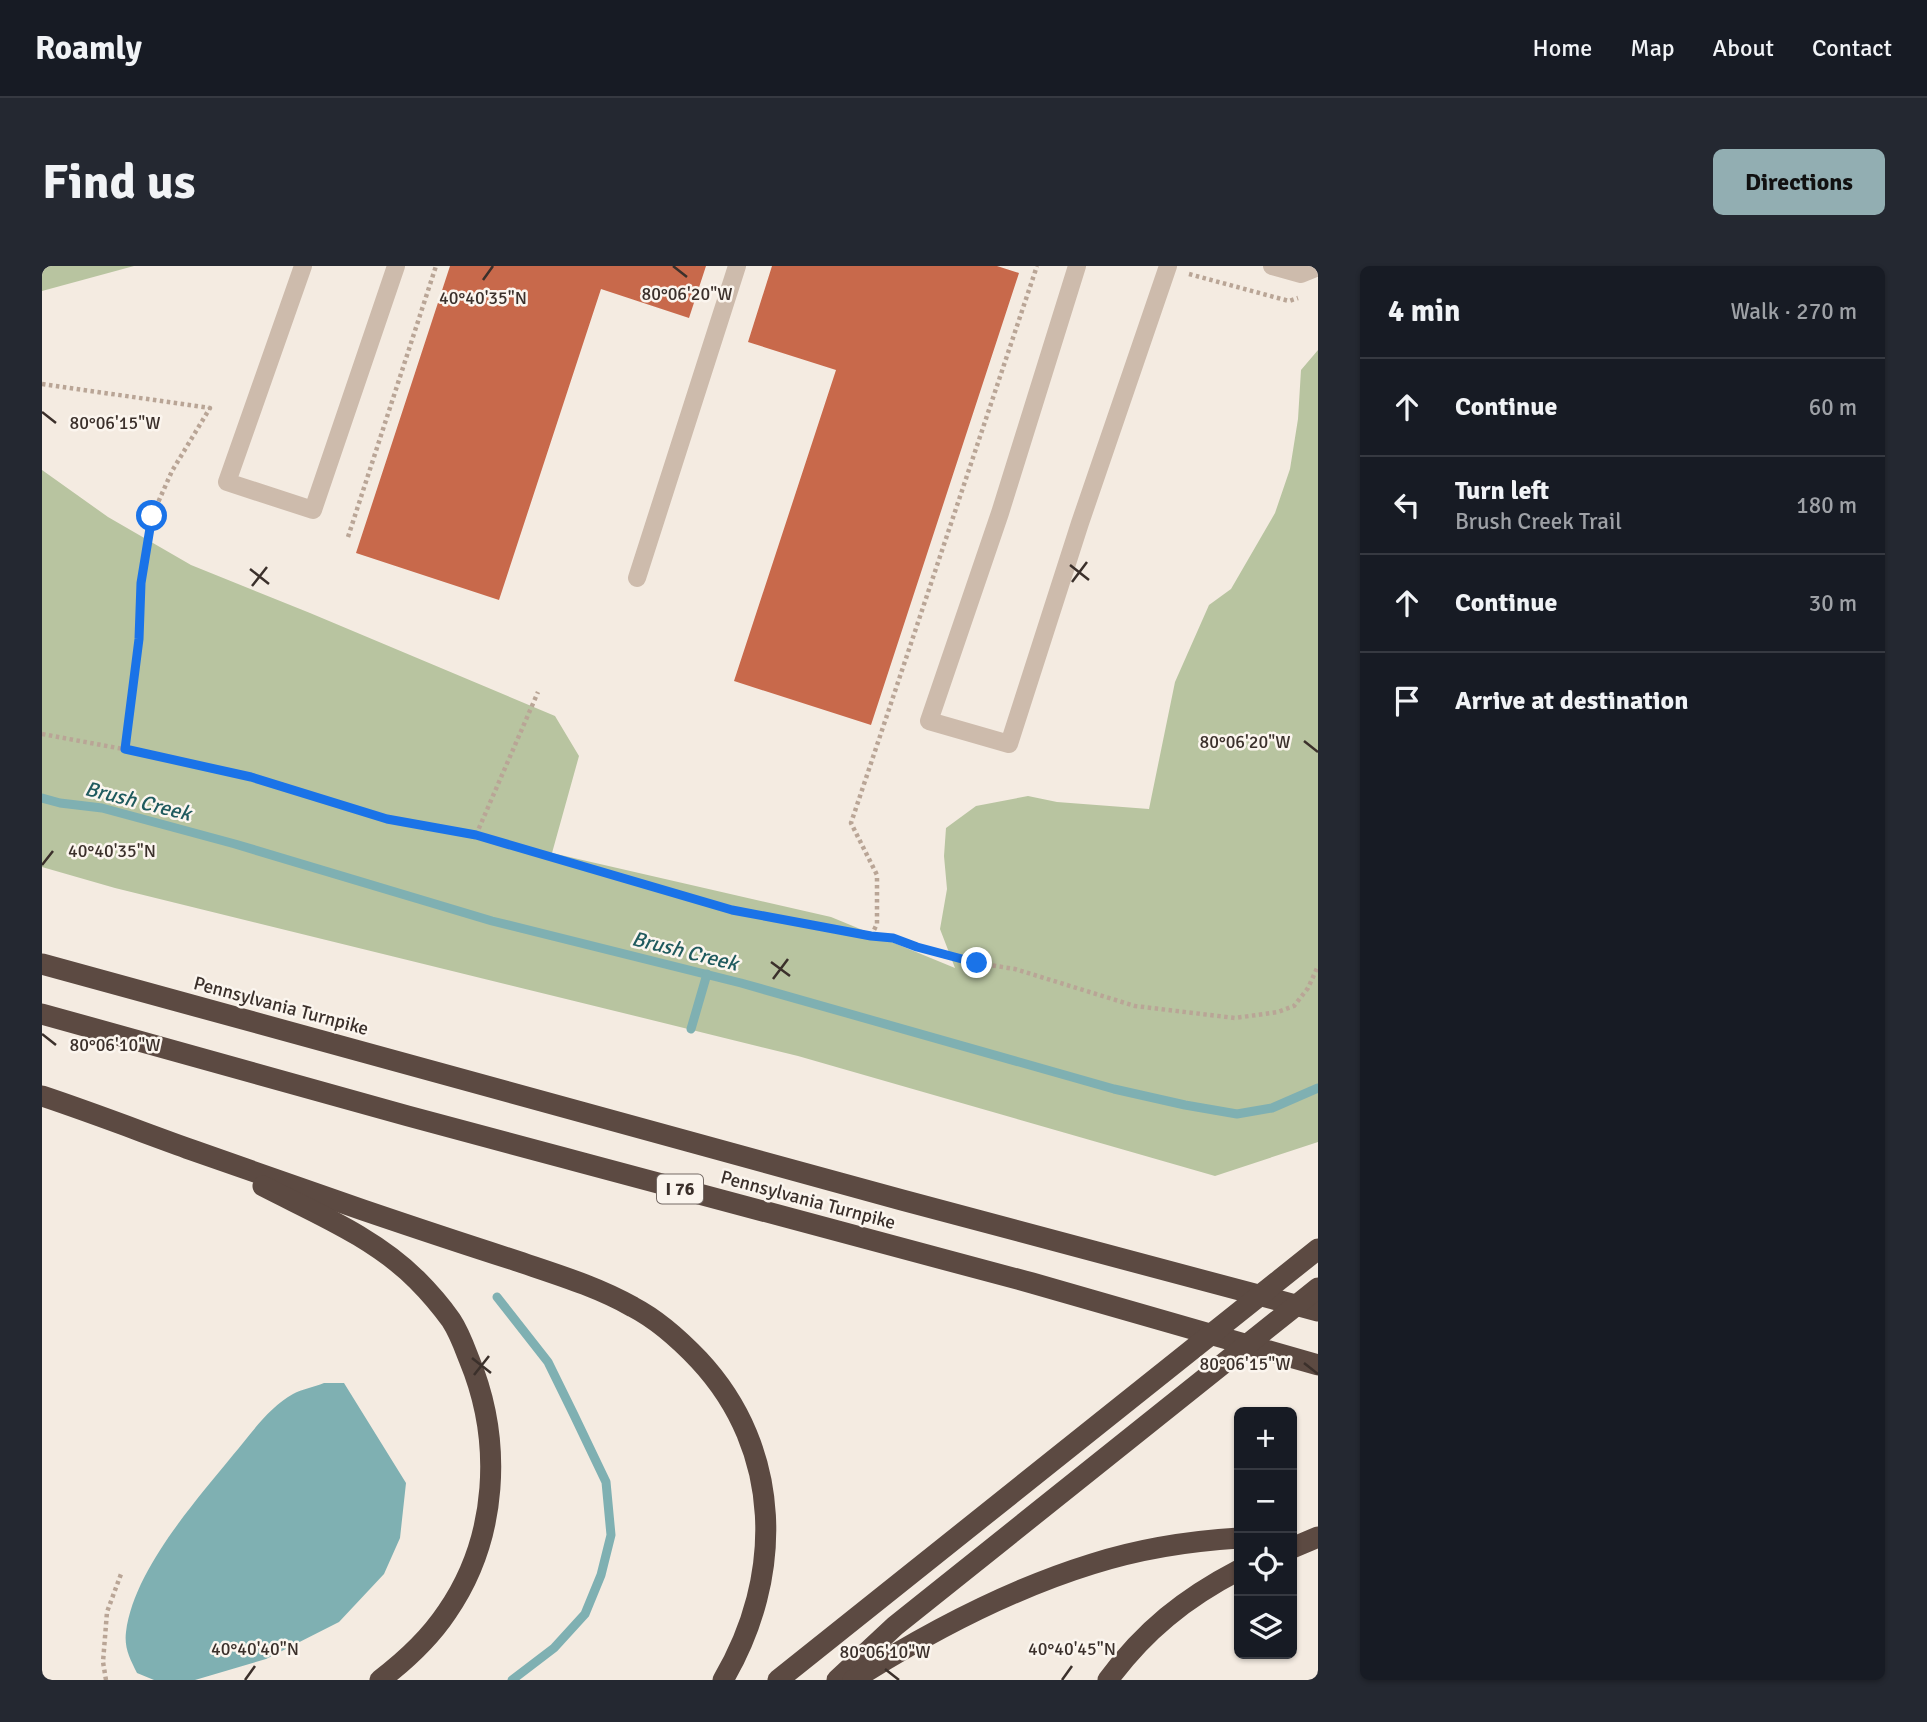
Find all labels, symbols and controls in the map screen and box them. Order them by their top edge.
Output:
text: Roamly [35,28,142,69]
text: Home [1532,33,1592,63]
text: Map [1630,33,1675,63]
text: About [1713,33,1774,63]
text: Contact [1812,33,1892,63]
button: Directions [1713,149,1885,215]
text: Find us [42,152,195,212]
text: 80°06'20"W [642,283,732,305]
text: 40°40'35"N [439,287,527,309]
text: 4 min [1388,293,1460,330]
text: Walk · 270 m [1731,297,1857,326]
icon: ahead [1388,388,1426,426]
text: Continue [1455,391,1557,423]
text: 60 m [1809,393,1857,422]
text: 80°06'15"W [70,412,160,434]
text: Turn left [1455,475,1549,507]
icon: left [1388,486,1426,524]
text: 180 m [1796,491,1857,520]
route start [136,500,167,531]
text: Brush Creek Trail [1455,507,1622,536]
icon: ahead [1388,584,1426,622]
text: Continue [1455,587,1557,619]
text: 30 m [1809,589,1857,618]
icon: arrive [1388,682,1426,720]
text: Arrive at destination [1455,685,1688,717]
text: 80°06'20"W [1200,731,1290,753]
water label: Brush Creek [82,775,196,827]
text: 40°40'35"N [68,840,156,862]
water label: Brush Creek [629,925,743,977]
route end [961,947,992,978]
street label: Pennsylvania Turnpike [191,971,371,1041]
text: 80°06'10"W [70,1034,160,1056]
street label: Pennsylvania Turnpike [718,1165,898,1235]
road number: I 76 [657,1174,703,1204]
text: 80°06'15"W [1200,1353,1290,1375]
map controls [1234,1407,1297,1659]
button: + [1234,1407,1297,1470]
button: − [1234,1470,1297,1533]
button: locate [1234,1533,1297,1596]
button: layers [1234,1596,1297,1659]
text: 40°40'40"N [211,1638,299,1660]
text: 40°40'45"N [1028,1638,1116,1660]
text: 80°06'10"W [840,1641,930,1663]

